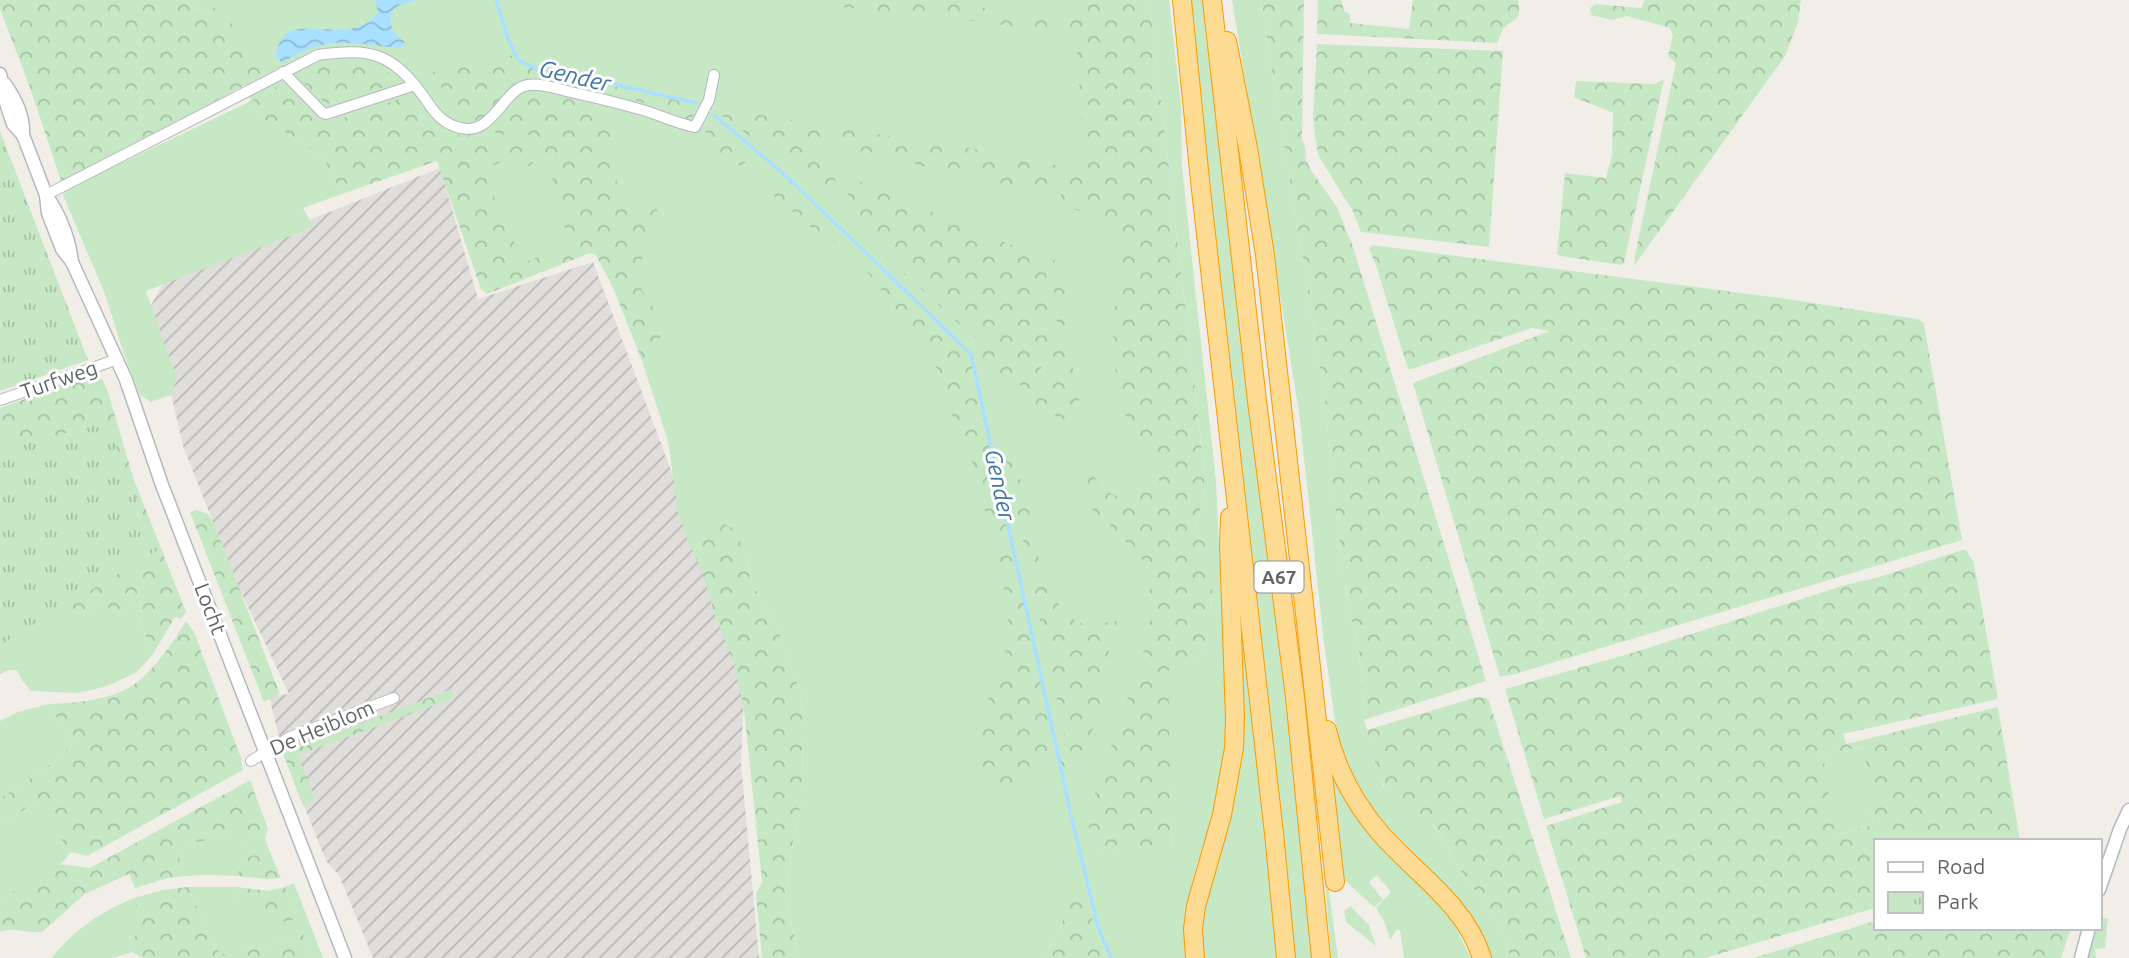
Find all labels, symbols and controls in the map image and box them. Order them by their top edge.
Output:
water label: Gender [537,55,614,96]
street label: Turfweg [17,355,100,403]
water label: Gender [981,447,1021,524]
road number: A67 [1254,562,1304,592]
street label: Locht [190,580,232,638]
street label: De Heiblom [266,694,377,760]
legend [1874,839,2101,930]
text: Road [1937,854,1985,878]
text: Park [1937,889,1979,913]

